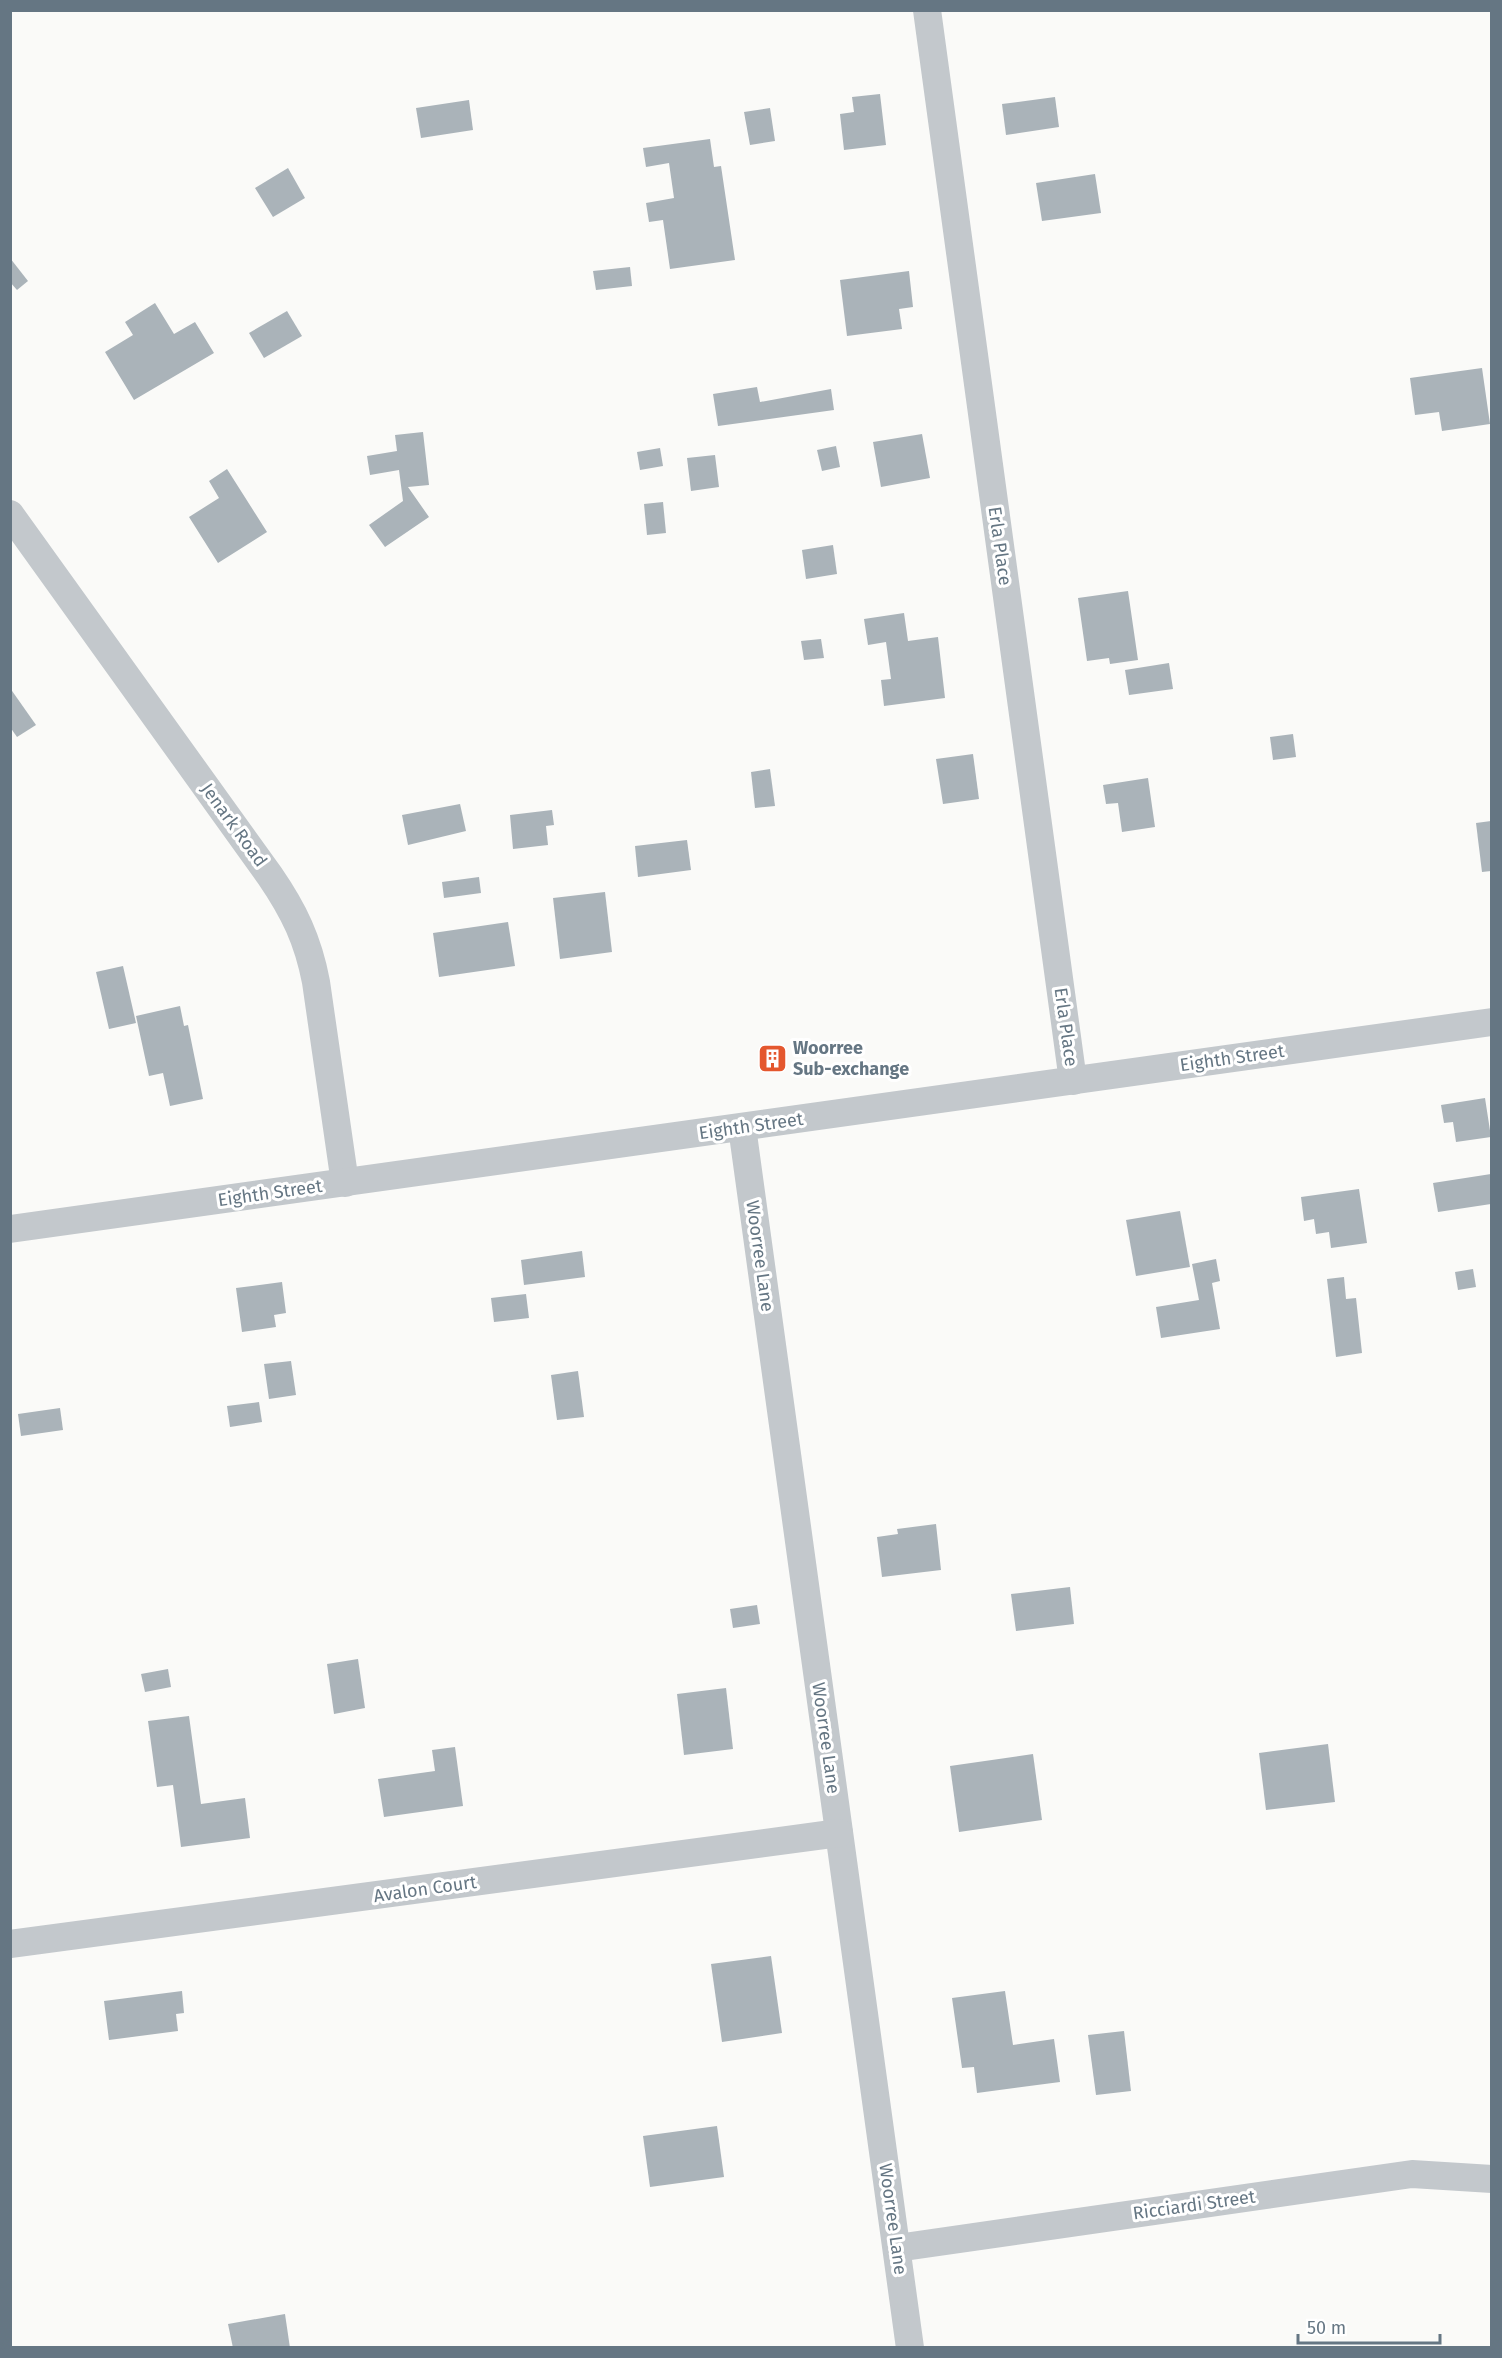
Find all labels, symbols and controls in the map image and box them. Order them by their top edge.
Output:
street label: Erla Place [984,505,1016,587]
street label: Jenark Road [196,779,272,871]
street label: Erla Place [1050,986,1082,1068]
place label: Woorree Sub-exchange [793,1037,909,1080]
street label: Eighth Street [1178,1040,1286,1076]
building icon: Woorree Sub-exchange [756,1042,788,1074]
street label: Eighth Street [697,1108,805,1144]
street label: Eighth Street [216,1175,324,1211]
street label: Woorree Lane [741,1199,779,1313]
street label: Woorree Lane [807,1681,845,1795]
street label: Avalon Court [372,1871,478,1907]
street label: Woorree Lane [874,2162,912,2276]
street label: Ricciardi Street [1131,2185,1257,2224]
scale bar [1298,2307,1440,2345]
text: 50 m [1307,2317,1346,2339]

